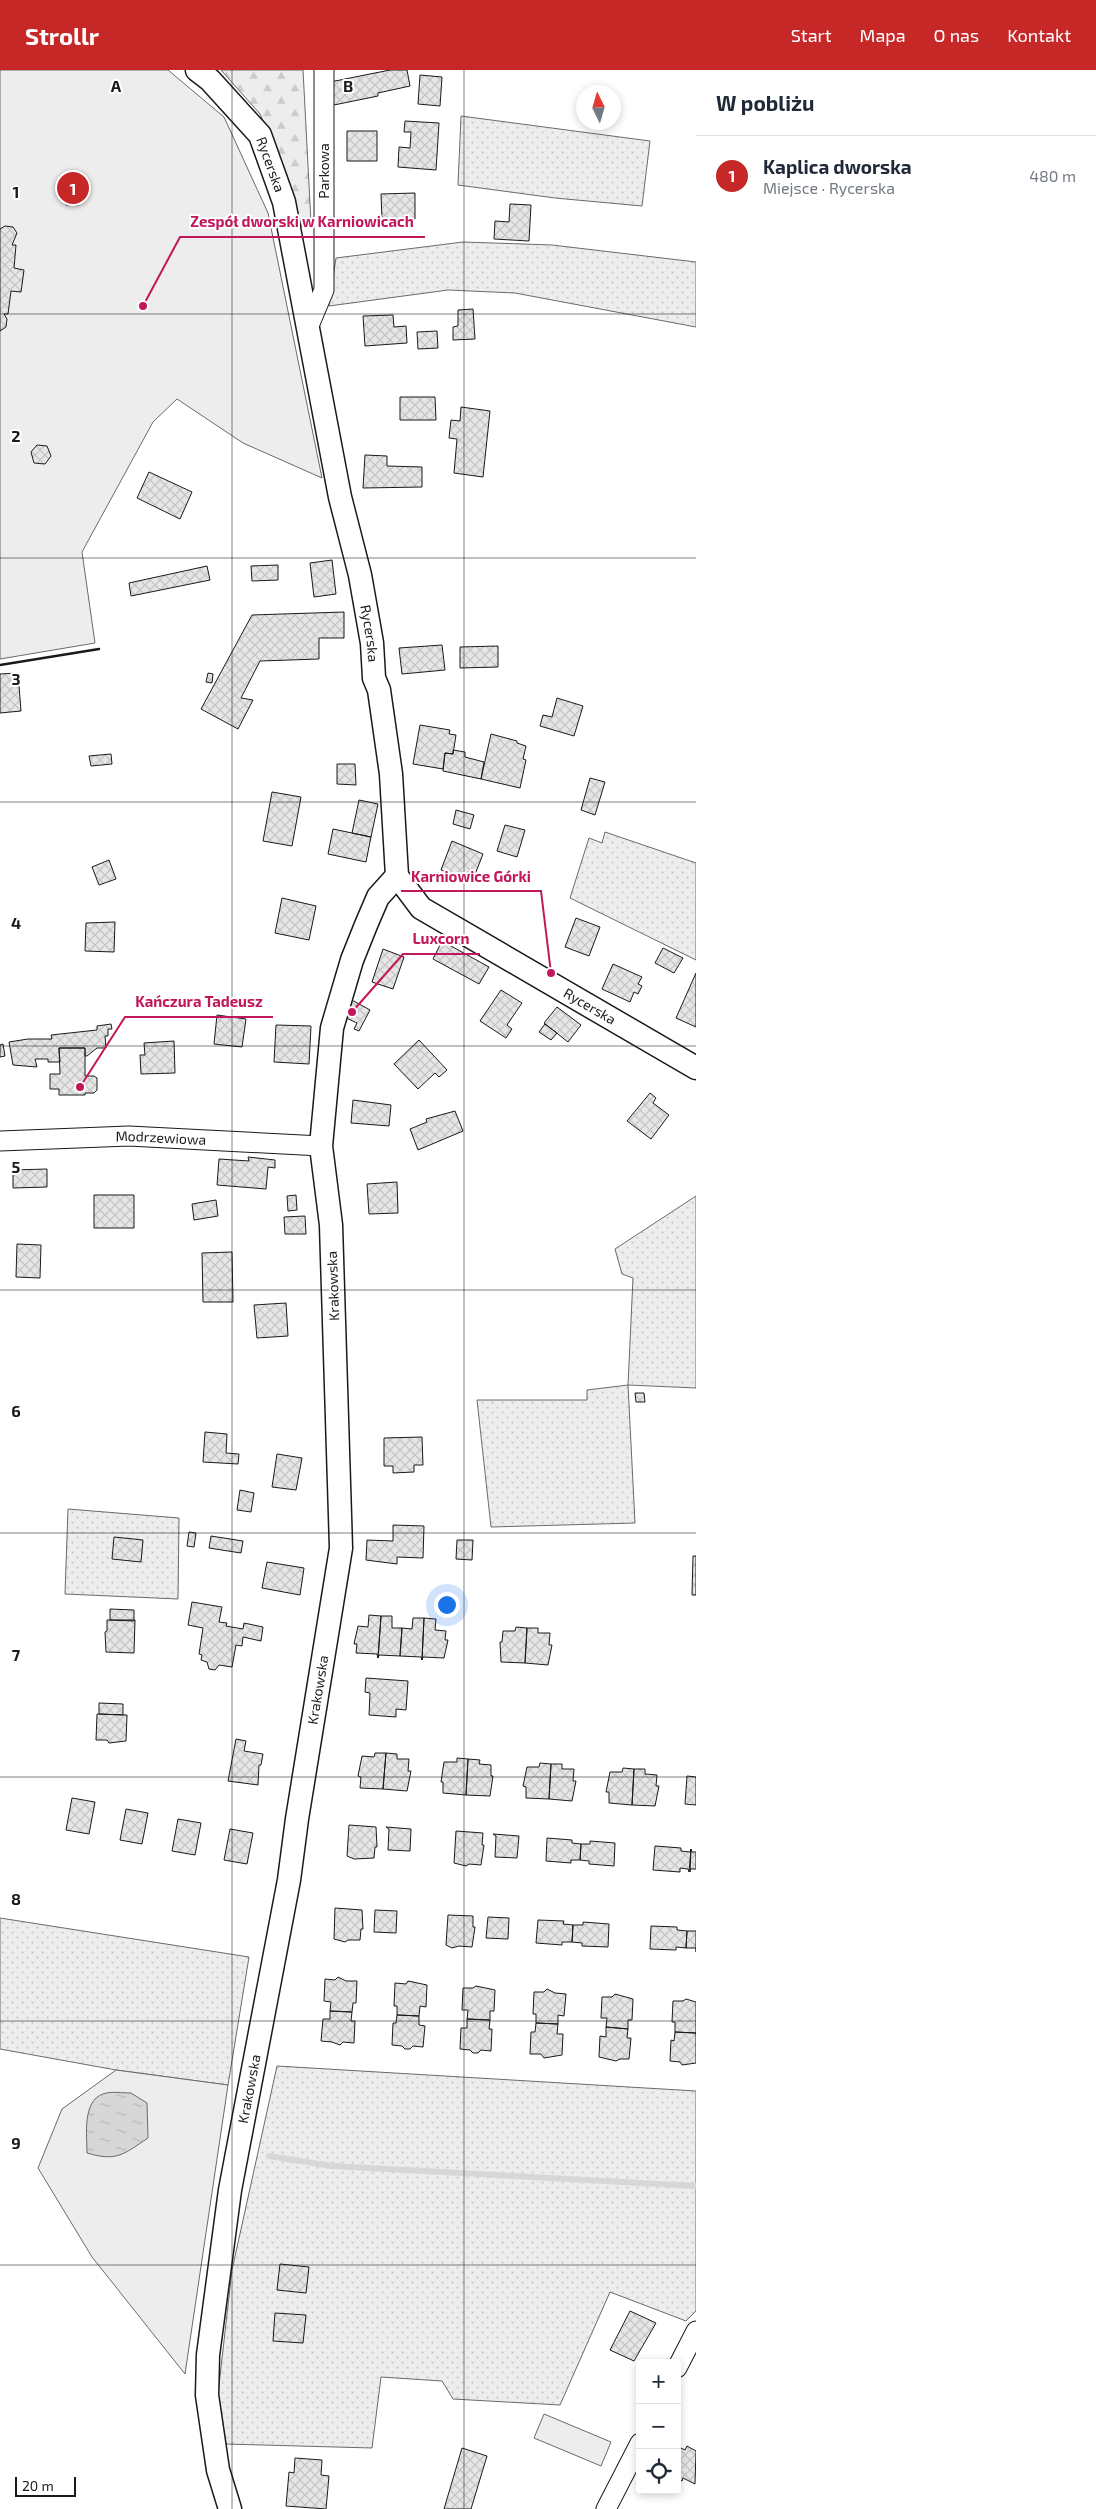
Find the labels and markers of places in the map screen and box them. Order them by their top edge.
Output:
pin: 1 [57,169,89,207]
callout: Zespół dworski w Karniowicach [180,207,425,237]
callout: Karniowice Górki [401,861,541,891]
callout: Luxcorn [403,924,480,954]
callout: Kańczura Tadeusz [125,987,273,1017]

